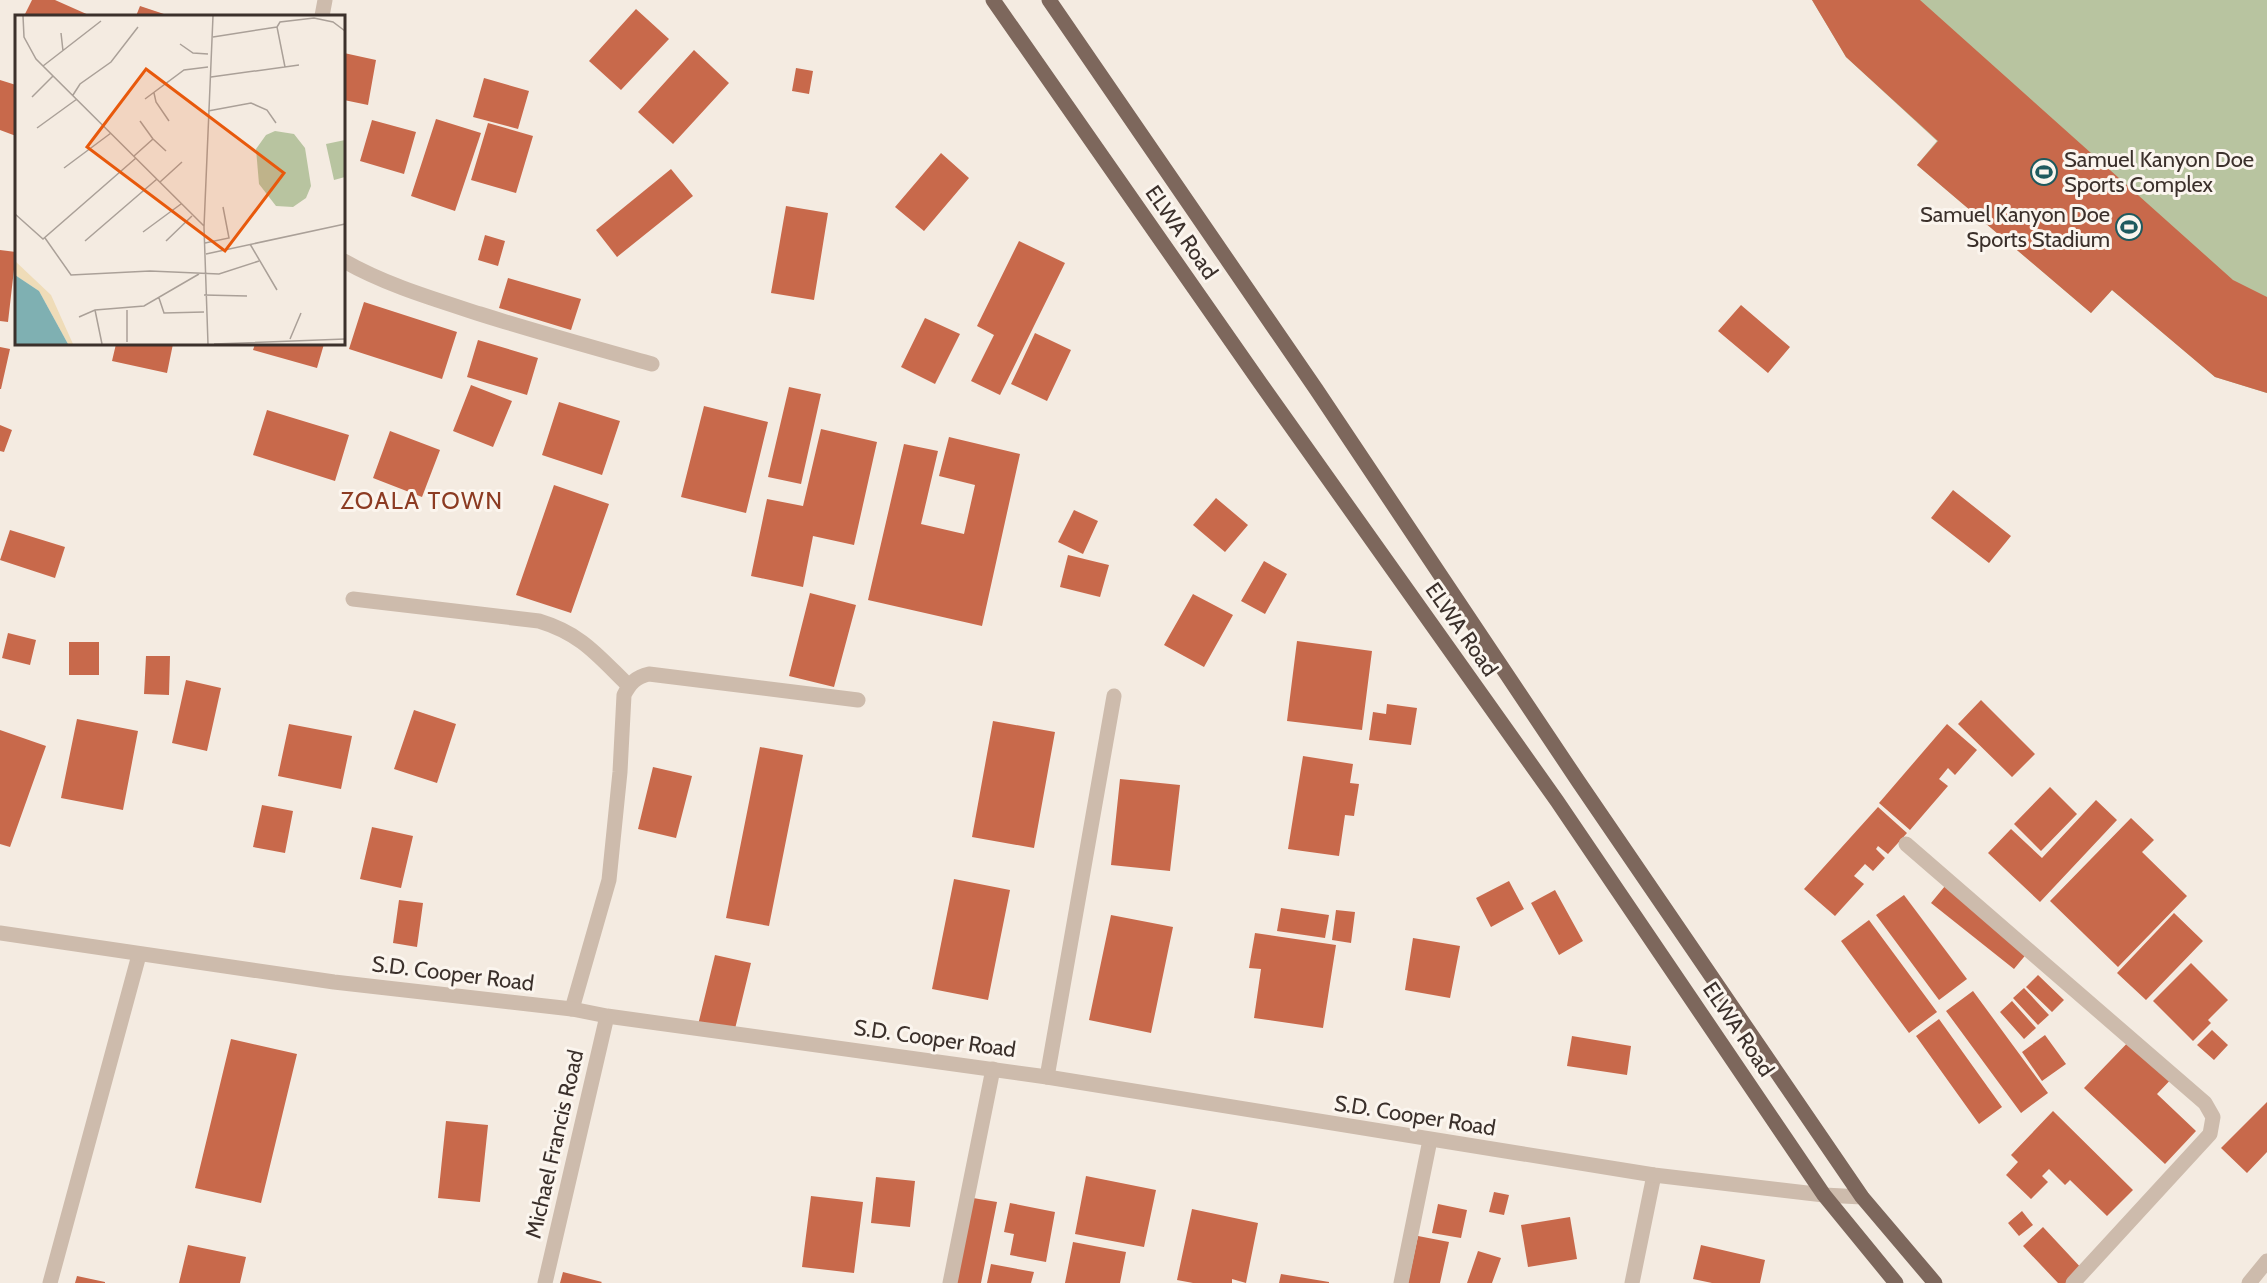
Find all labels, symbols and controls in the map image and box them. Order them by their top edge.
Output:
inset map [15,15,345,345]
place label: Samuel Kanyon Doe Sports Complex [2064,146,2254,198]
sports icon: Samuel Kanyon Doe Sports Complex [2029,157,2059,187]
street label: ELWA Road [1139,180,1224,284]
place label: Samuel Kanyon Doe Sports Stadium [1920,201,2110,253]
sports icon: Samuel Kanyon Doe Sports Stadium [2114,212,2144,242]
district label: ZOALA TOWN [340,486,504,515]
street label: ELWA Road [1419,577,1504,681]
street label: S.D. Cooper Road [370,950,536,997]
street label: ELWA Road [1697,977,1780,1082]
street label: S.D. Cooper Road [852,1014,1018,1063]
street label: Michael Francis Road [520,1047,589,1241]
street label: S.D. Cooper Road [1332,1089,1498,1142]

